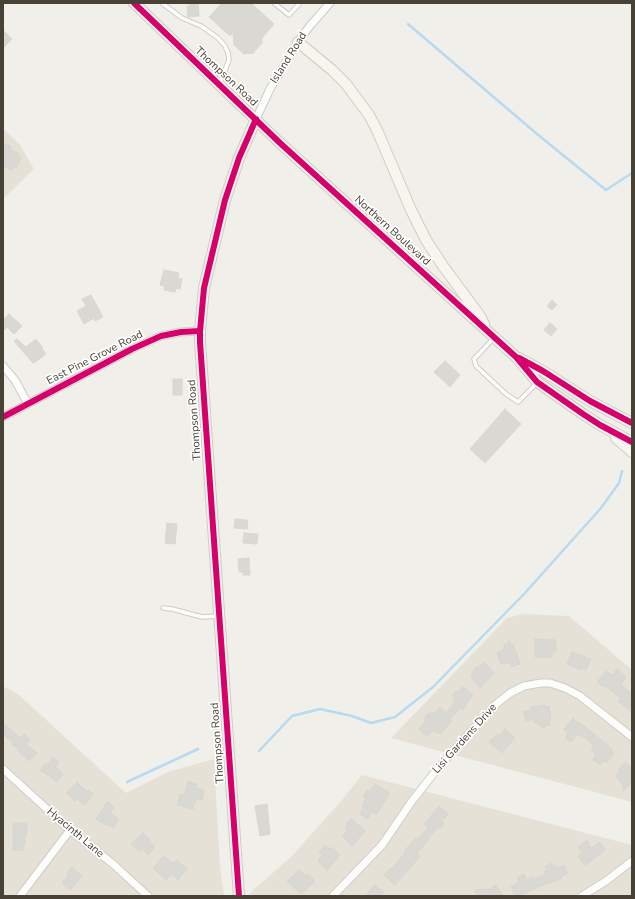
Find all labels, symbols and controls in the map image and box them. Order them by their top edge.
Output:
street label: Island Road [268,30,310,86]
street label: Thompson Road [192,45,260,109]
street label: Northern Boulevard [351,193,433,269]
street label: East Pine Grove Road [45,328,145,388]
street label: Thompson Road [186,379,204,461]
street label: Lisi Gardens Drive [430,701,500,777]
street label: Thompson Road [209,702,227,784]
street label: Hyacinth Lane [44,805,106,861]

